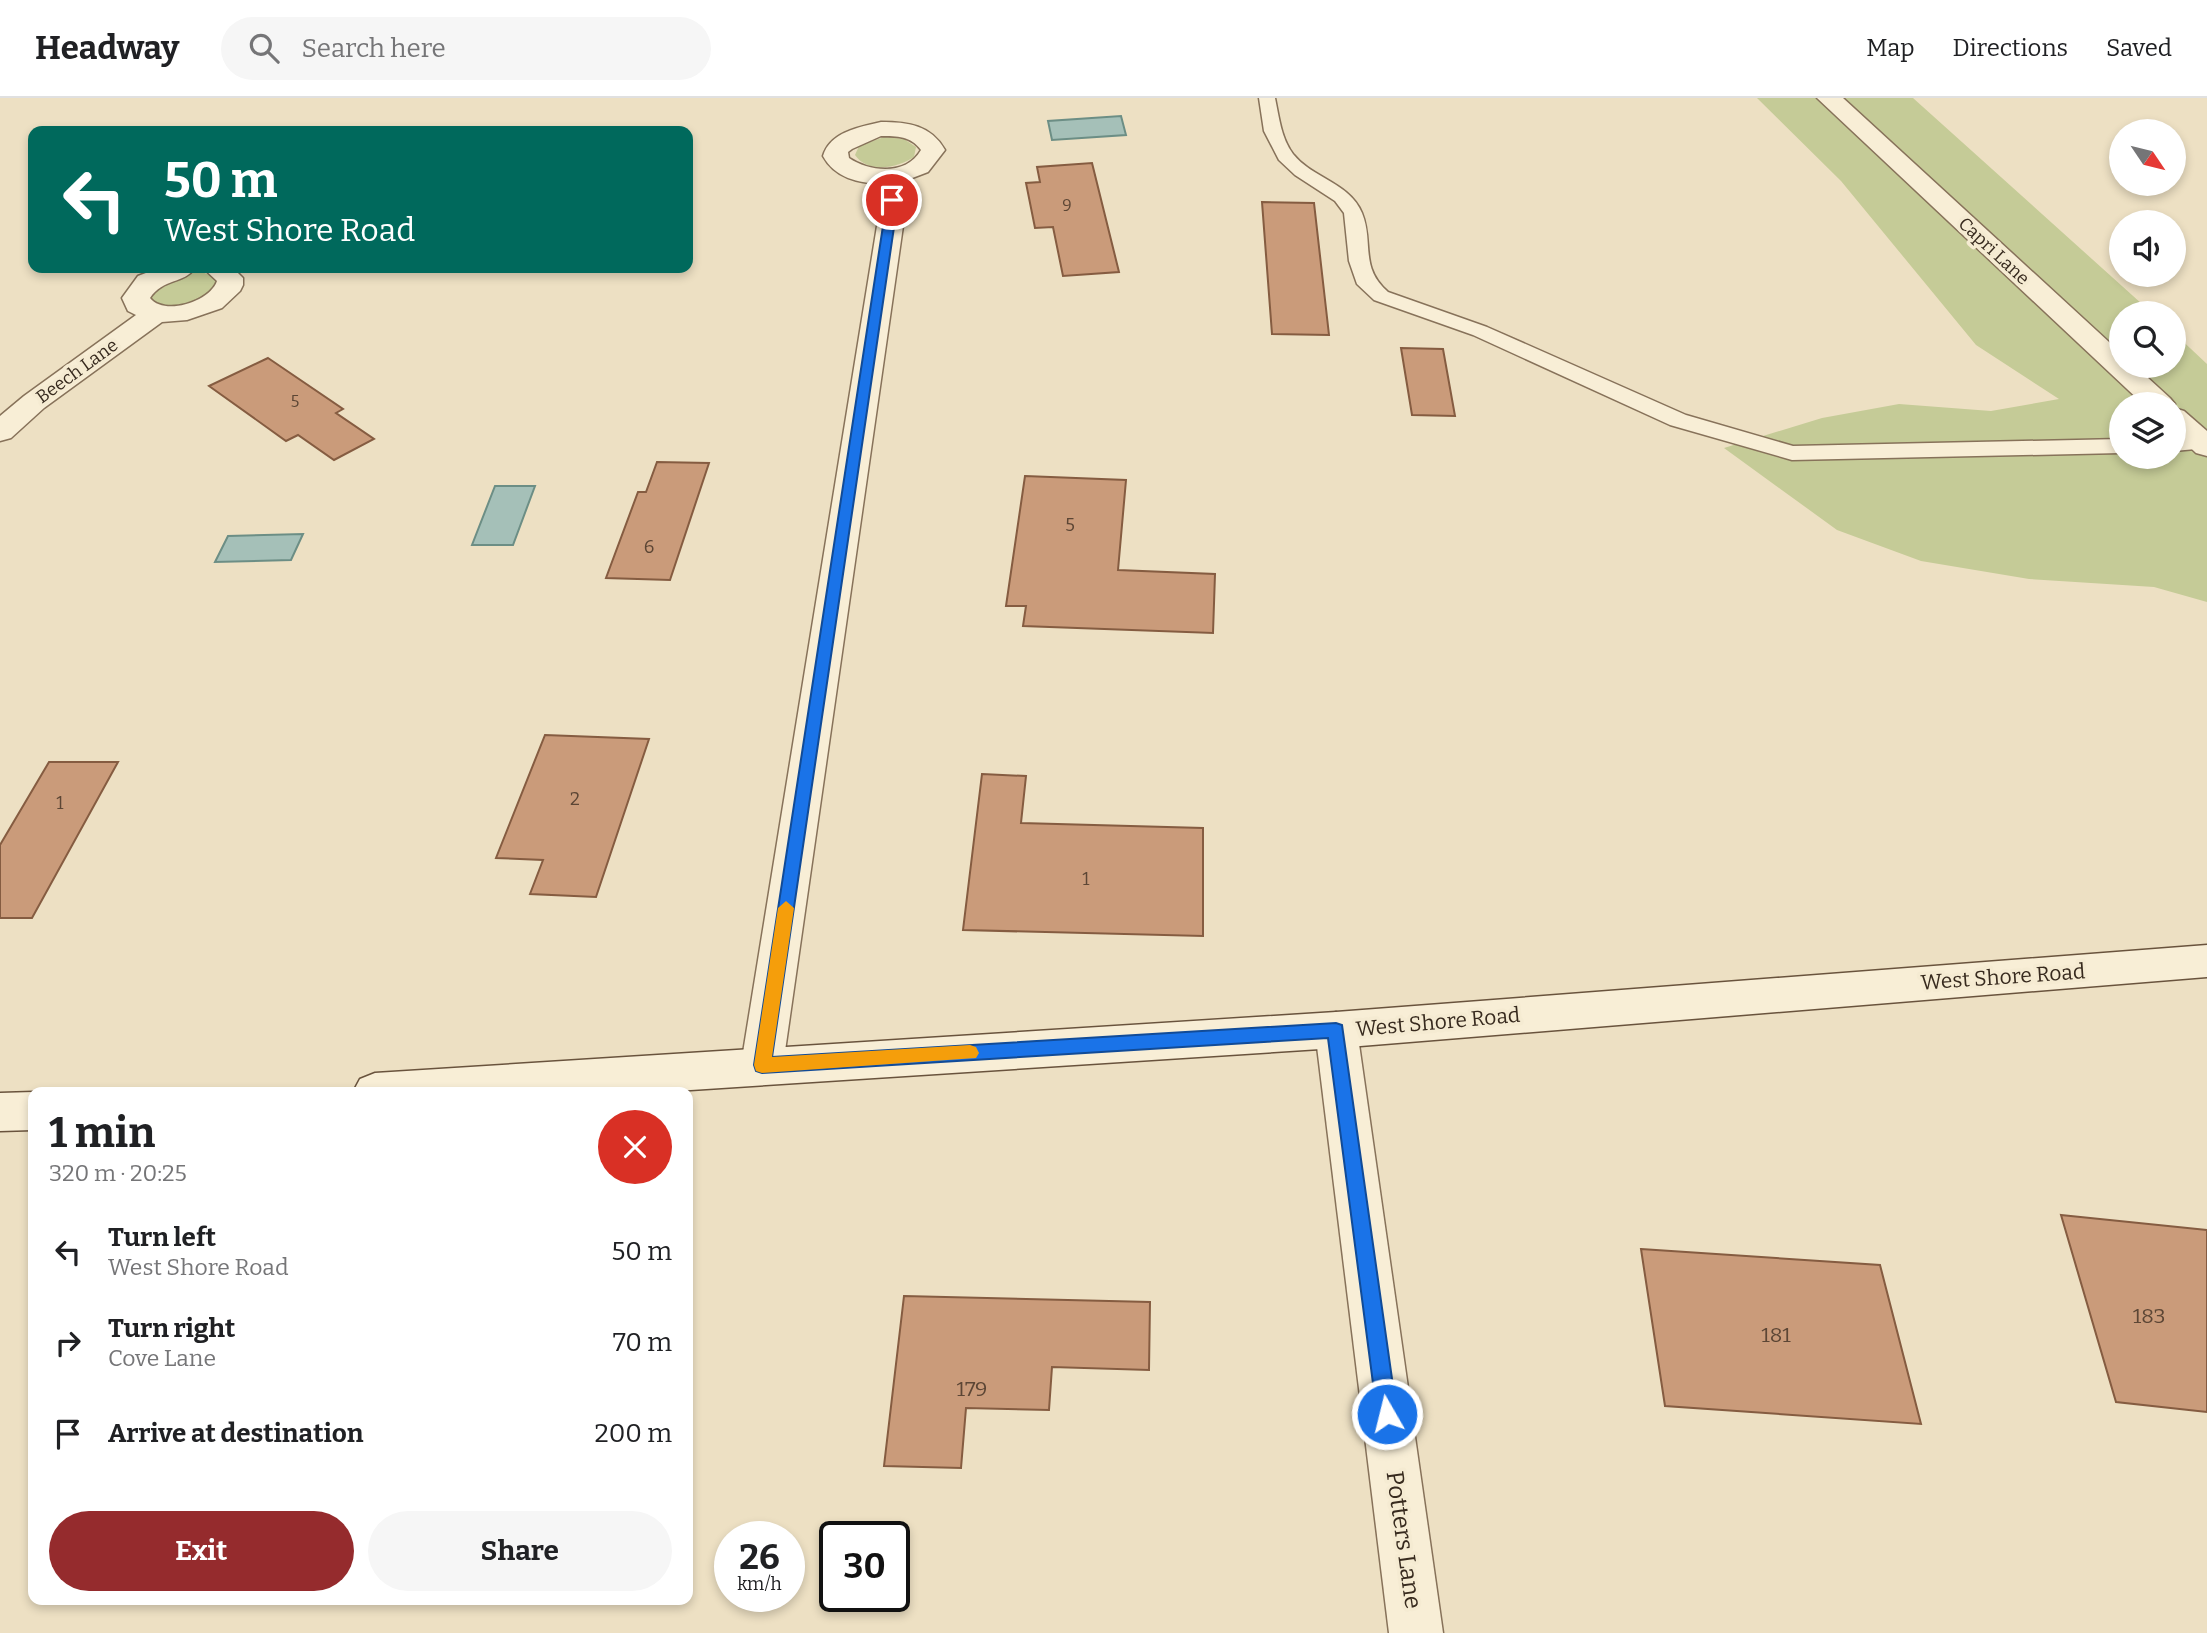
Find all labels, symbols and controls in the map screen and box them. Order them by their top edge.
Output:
search box [221,17,711,80]
text: Headway [35,28,179,68]
icon: search [245,29,283,67]
text: Search here [301,33,446,64]
text: Map [1866,34,1915,62]
text: Directions [1953,34,2068,62]
text: Saved [2106,34,2172,62]
north arrow [2109,119,2186,196]
map controls [2109,119,2186,469]
text: 50 m [164,151,277,210]
icon: left [49,154,140,245]
pin [862,170,922,230]
icon: arrive [873,181,911,219]
house number: 9 [1062,196,1072,215]
button: sound [2109,210,2186,287]
text: West Shore Road [164,211,415,249]
street label: Capri Lane [1954,213,2034,289]
button: search [2109,301,2186,378]
street label: Beech Lane [32,334,122,408]
house number: 5 [291,392,299,411]
button: layers [2109,392,2186,469]
house number: 5 [1065,514,1075,536]
house number: 6 [644,536,654,558]
house number: 2 [570,788,580,810]
house number: 1 [56,792,64,814]
house number: 1 [1082,868,1090,890]
street label: West Shore Road [1920,958,2086,996]
street label: West Shore Road [1355,1002,1521,1042]
text: 1 min [49,1108,155,1158]
button: close [598,1110,672,1184]
text: 320 m · 20:25 [49,1159,187,1187]
text: Turn left [108,1222,216,1253]
icon: left [49,1233,87,1271]
text: 50 m [611,1236,672,1267]
text: West Shore Road [108,1253,289,1281]
house number: 183 [2133,1303,2165,1329]
text: Turn right [108,1313,235,1344]
house number: 181 [1761,1322,1791,1348]
icon: right [49,1324,87,1362]
text: 70 m [613,1327,672,1358]
text: Cove Lane [108,1344,216,1372]
house number: 179 [957,1376,987,1402]
position arrow [1350,1377,1424,1451]
icon: arrive [49,1415,87,1453]
text: Arrive at destination [108,1418,363,1449]
text: 200 m [595,1418,672,1449]
street label: Potters Lane [1380,1469,1428,1611]
button: Exit [49,1511,354,1591]
button: Share [368,1511,672,1591]
speed limit sign: 30 [819,1521,910,1612]
text: 26 [739,1536,780,1578]
text: km/h [737,1573,782,1595]

